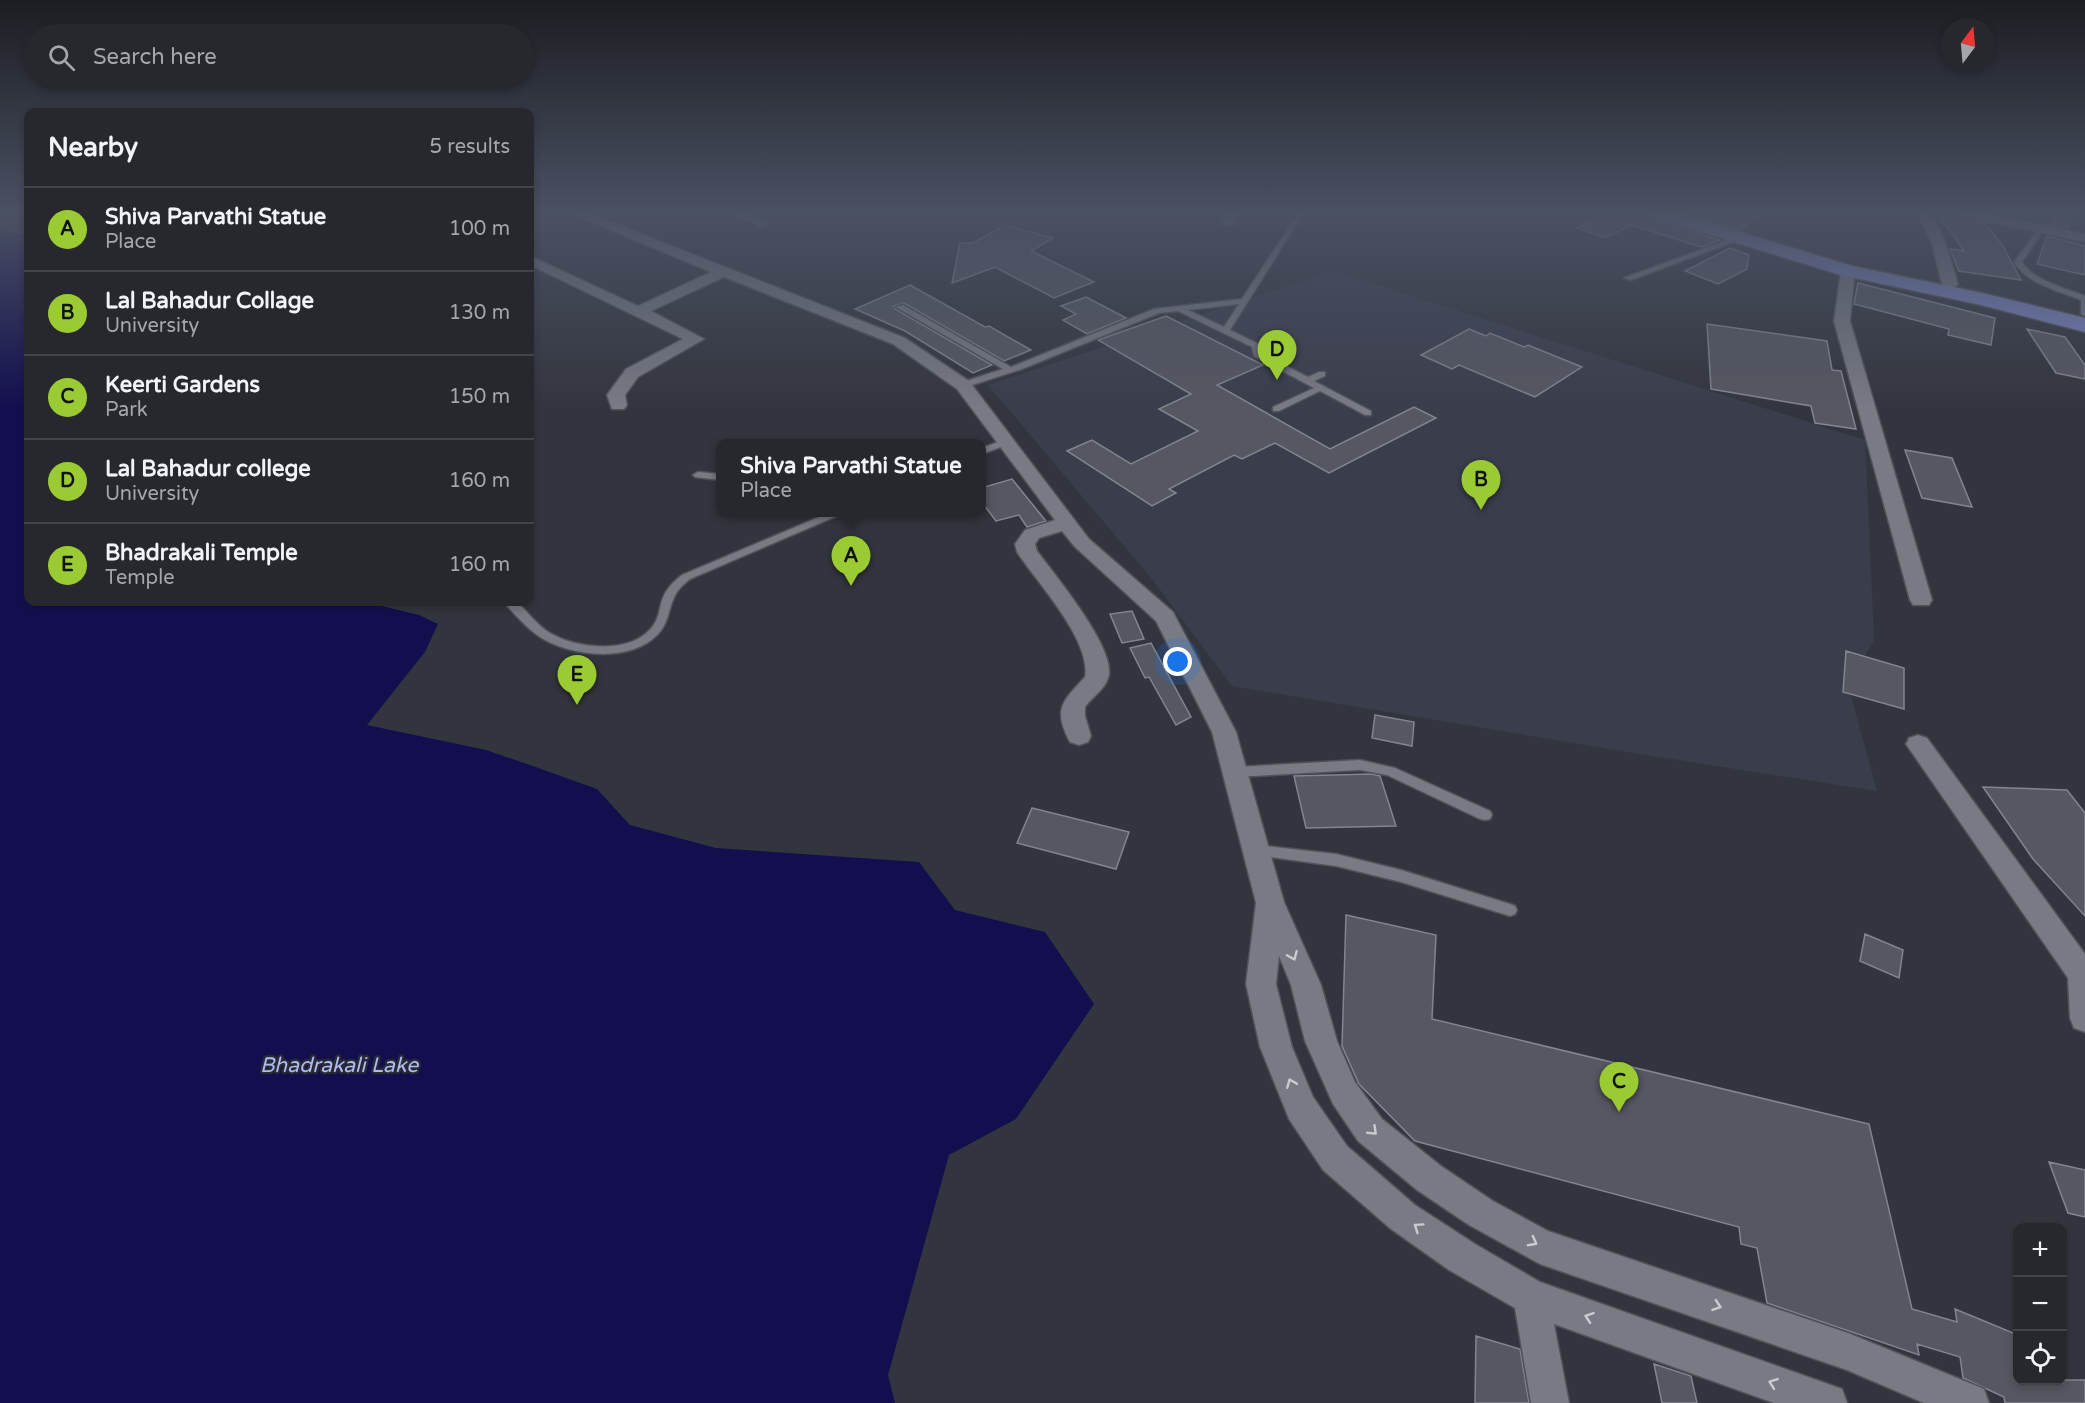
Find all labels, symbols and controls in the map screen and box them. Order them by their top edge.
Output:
north arrow [1941,18,1995,72]
search box [24,24,534,90]
icon: search [45,41,78,74]
text: Search here [93,44,217,70]
text: Nearby [48,132,138,163]
text: 5 results [430,135,510,159]
text: Shiva Parvathi Statue [105,204,326,230]
text: A [60,217,75,241]
text: 100 m [449,217,510,241]
text: Place [105,230,156,254]
text: Lal Bahadur Collage [105,288,314,314]
text: B [61,301,74,325]
text: 130 m [449,301,510,325]
text: University [105,314,199,338]
pin: D [1258,330,1296,380]
text: Keerti Gardens [105,372,260,398]
text: C [61,385,74,409]
text: 150 m [449,385,510,409]
text: Park [105,398,148,422]
popup [716,439,986,517]
text: Shiva Parvathi Statue [740,453,962,479]
text: Lal Bahadur college [105,456,311,482]
pin: B [1462,460,1500,510]
text: D [60,469,75,493]
text: 160 m [449,469,510,493]
text: Place [740,479,792,503]
text: University [105,482,199,506]
pin: A [832,536,870,586]
text: Bhadrakali Temple [105,540,298,566]
text: E [61,553,74,577]
text: 160 m [449,553,510,577]
text: Temple [105,566,175,590]
your location [1163,647,1192,676]
pin: E [558,656,596,705]
one-way arrow [1286,950,1298,961]
water label: Bhadrakali Lake [260,1053,419,1078]
pin: C [1600,1062,1638,1112]
one-way arrow [1286,1078,1298,1089]
one-way arrow [1366,1124,1377,1135]
one-way arrow [1413,1223,1424,1234]
map controls [2013,1223,2067,1385]
button: + [2013,1223,2067,1277]
one-way arrow [1527,1235,1537,1246]
button: − [2013,1277,2067,1331]
one-way arrow [1711,1299,1722,1312]
one-way arrow [1584,1312,1595,1325]
button: locate [2013,1331,2067,1385]
one-way arrow [1768,1378,1779,1390]

